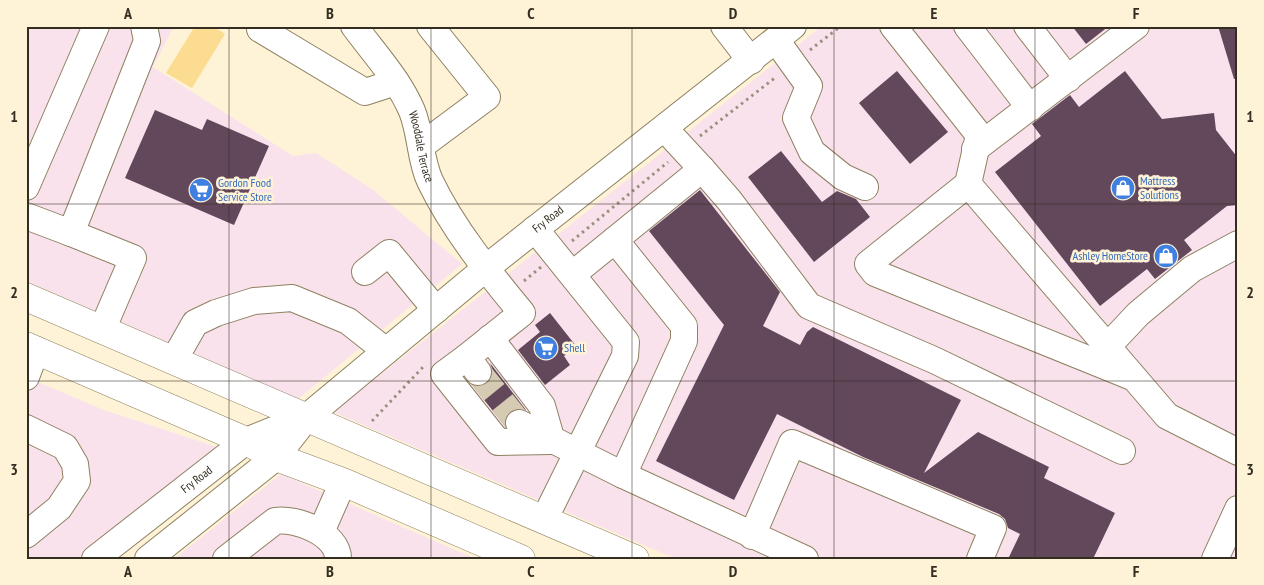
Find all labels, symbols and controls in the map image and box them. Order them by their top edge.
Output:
text: A [123,3,133,23]
text: B [326,3,334,23]
text: C [527,3,535,23]
text: D [729,3,738,23]
text: E [931,3,938,23]
text: F [1133,3,1140,23]
text: 1 [10,106,18,126]
text: 1 [1246,106,1254,126]
street label: Wooddale Terrace [406,109,438,185]
place label: Mattress Solutions [1140,173,1179,202]
place label: Gordon Food Service Store [218,175,272,204]
shop icon: Mattress Solutions [1110,175,1136,201]
supermarket icon: Gordon Food Service Store [188,177,214,203]
street label: Fry Road [529,202,566,236]
shop icon: Ashley HomeStore [1153,243,1179,269]
place label: Ashley HomeStore [1073,248,1148,263]
text: 2 [10,282,18,302]
text: 2 [1246,282,1254,302]
supermarket icon: Shell [533,335,559,361]
place label: Shell [564,340,585,355]
text: 3 [10,459,18,479]
text: 3 [1246,459,1254,479]
street label: Fry Road [178,462,215,496]
text: A [123,561,133,581]
text: B [326,561,334,581]
text: C [527,561,535,581]
text: D [729,561,738,581]
text: E [931,561,938,581]
text: F [1133,561,1140,581]

